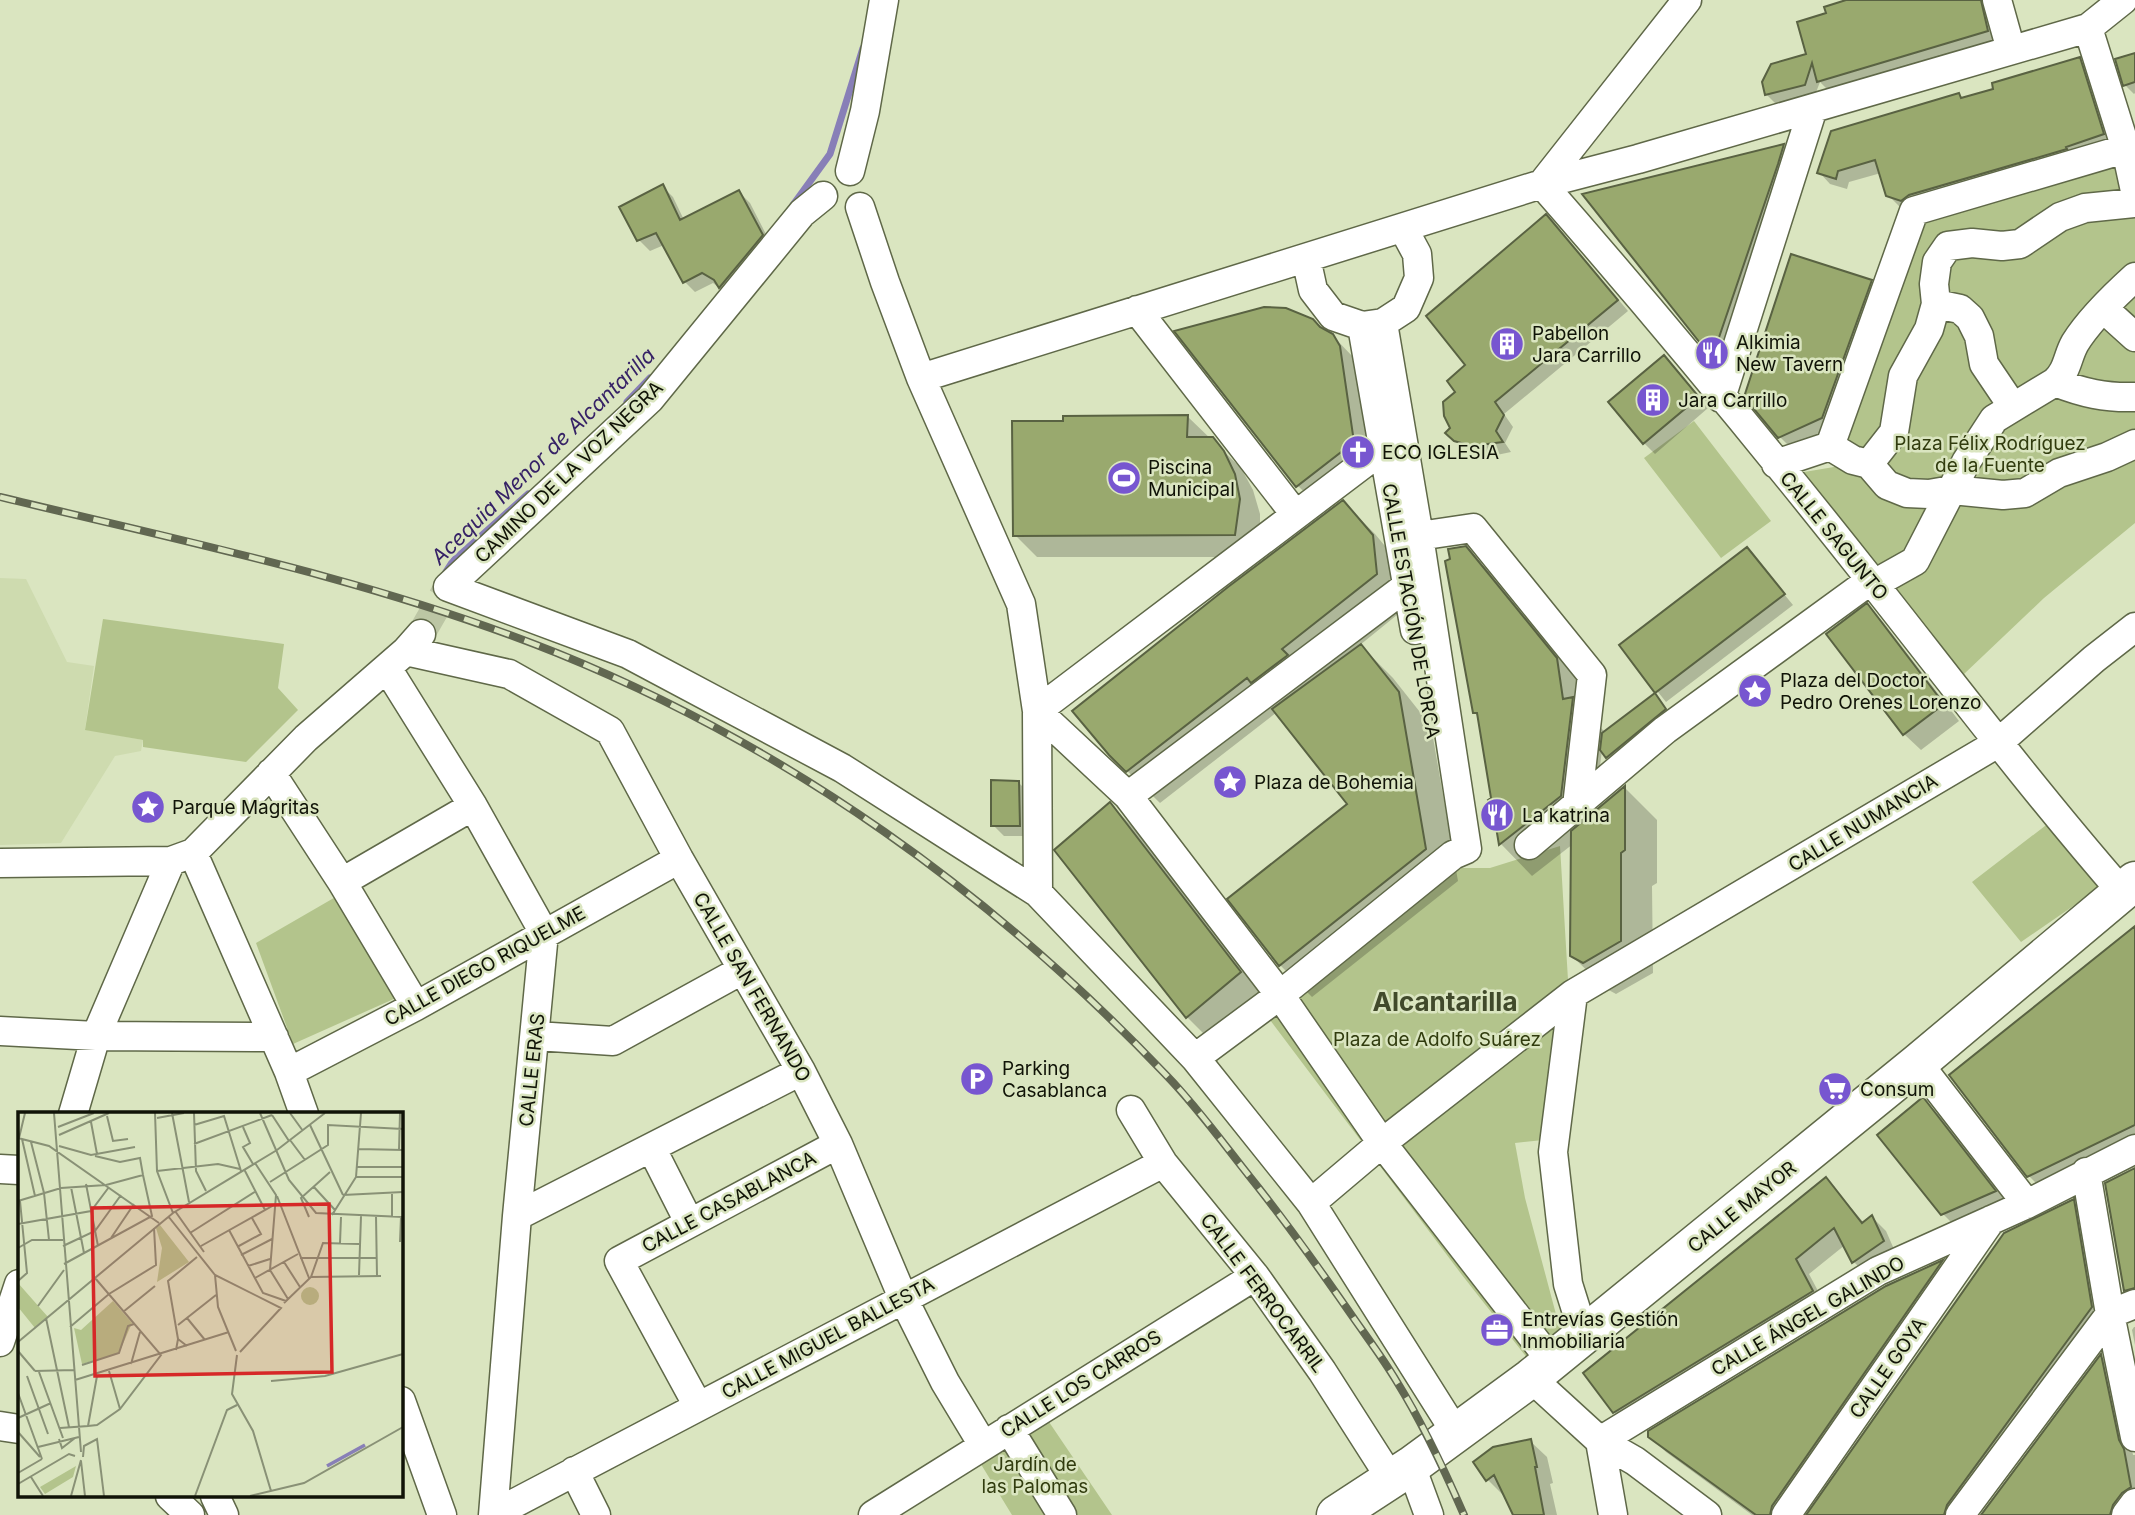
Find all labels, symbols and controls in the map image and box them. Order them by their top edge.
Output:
place label: Pabellon Jara Carrillo [1532,322,1641,367]
building icon: Pabellon Jara Carrillo [1488,325,1526,363]
place label: Alkimia New Tavern [1736,331,1843,376]
restaurant icon: Alkimia New Tavern [1693,334,1731,372]
water label: Acequia Menor de Alcantarilla [425,342,660,570]
street label: CAMINO DE LA VOZ NEGRA [470,376,668,568]
building icon: Jara Carrillo [1634,381,1672,419]
place label: Jara Carrillo [1678,389,1787,412]
park label: Plaza Félix Rodríguez de la Fuente [1894,432,2086,477]
church icon: ECO IGLESIA [1339,433,1377,471]
place label: ECO IGLESIA [1382,441,1499,464]
place label: Piscina Municipal [1148,456,1235,501]
sports icon: Piscina Municipal [1105,459,1143,497]
street label: CALLE SAGUNTO [1775,467,1893,605]
street label: CALLE ESTACIÓN DE LORCA [1377,482,1445,740]
place label: Plaza del Doctor Pedro Orenes Lorenzo [1780,669,1981,714]
place icon: Plaza del Doctor Pedro Orenes Lorenzo [1736,672,1774,710]
place icon: Plaza de Bohemia [1211,763,1249,801]
street label: CALLE NUMANCIA [1784,769,1942,877]
place label: Plaza de Bohemia [1254,771,1414,794]
place icon: Parque Magritas [129,788,167,826]
place label: Parque Magritas [172,796,319,819]
restaurant icon: La katrina [1478,796,1516,834]
place label: La katrina [1522,804,1610,827]
street label: CALLE SAN FERNANDO [688,888,816,1086]
street label: CALLE DIEGO RIQUELME [381,901,589,1031]
district label: Alcantarilla [1372,986,1518,1017]
street label: CALLE ERAS [515,1012,549,1128]
park label: Plaza de Adolfo Suárez [1333,1028,1541,1051]
place label: Parking Casablanca [1002,1057,1107,1102]
parking icon: Parking Casablanca [958,1060,996,1098]
supermarket icon: Consum [1816,1070,1854,1108]
place label: Consum [1860,1078,1934,1101]
inset map [18,1112,402,1498]
street label: CALLE CASABLANCA [638,1146,820,1258]
street label: CALLE MAYOR [1683,1156,1801,1258]
street label: CALLE FERROCARRIL [1196,1209,1330,1377]
street label: CALLE ÁNGEL GALINDO [1707,1250,1909,1381]
street label: CALLE MIGUEL BALLESTA [718,1272,938,1404]
place label: Entrevías Gestión Inmobiliaria [1522,1308,1678,1353]
office icon: Entrevías Gestión Inmobiliaria [1478,1311,1516,1349]
street label: CALLE GOYA [1845,1313,1931,1423]
street label: CALLE LOS CARROS [996,1325,1166,1443]
park label: Jardín de las Palomas [982,1453,1088,1498]

